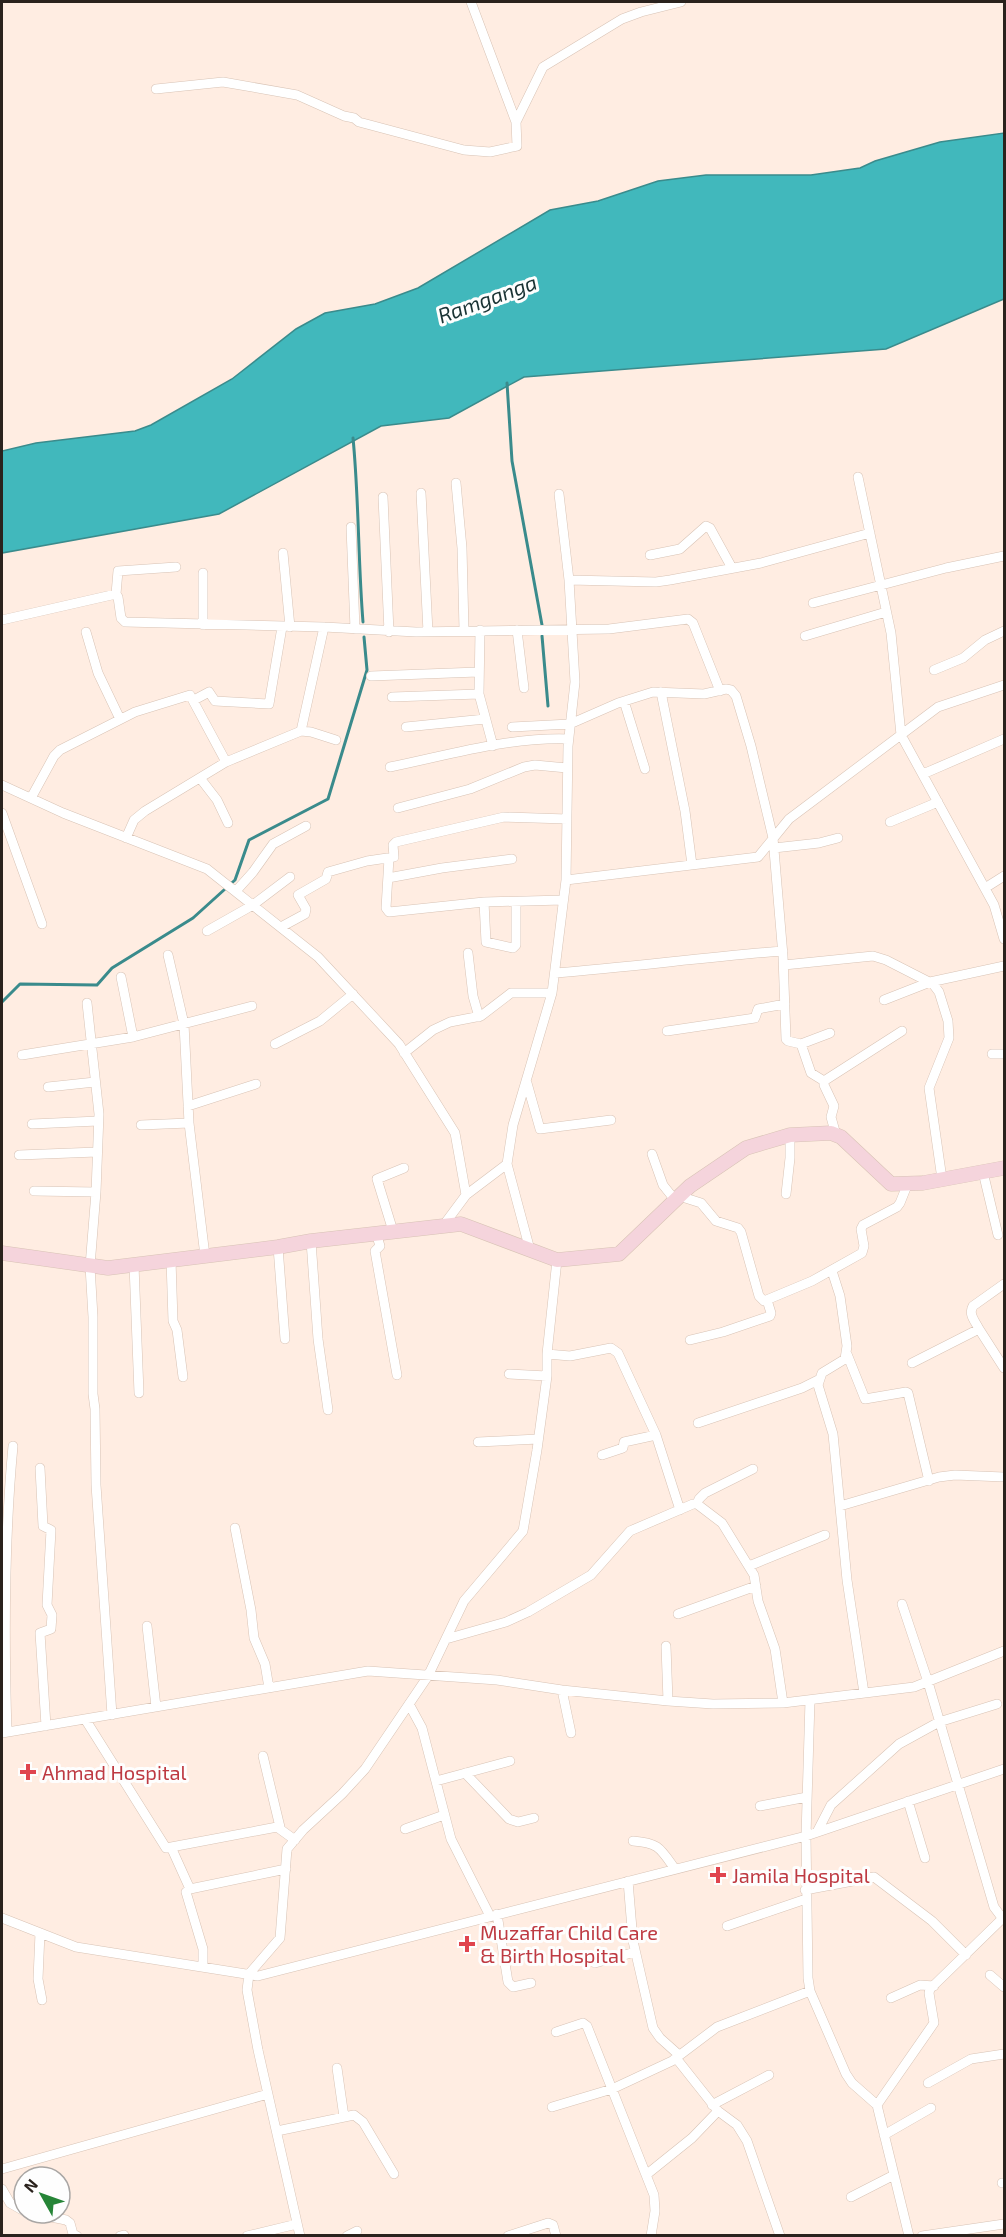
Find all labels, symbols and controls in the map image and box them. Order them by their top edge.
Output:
water label: Ramganga [434,269,540,327]
place label: Ahmad Hospital [42,1760,187,1784]
marker: Ahmad Hospital [19,1763,37,1781]
place label: Jamila Hospital [732,1863,870,1887]
marker: Jamila Hospital [709,1866,727,1884]
place label: Muzaffar Child Care & Birth Hospital [480,1920,658,1967]
marker: Muzaffar Child Care & Birth Hospital [458,1935,476,1953]
north arrow [12,2165,72,2225]
text: N [19,2175,41,2196]

